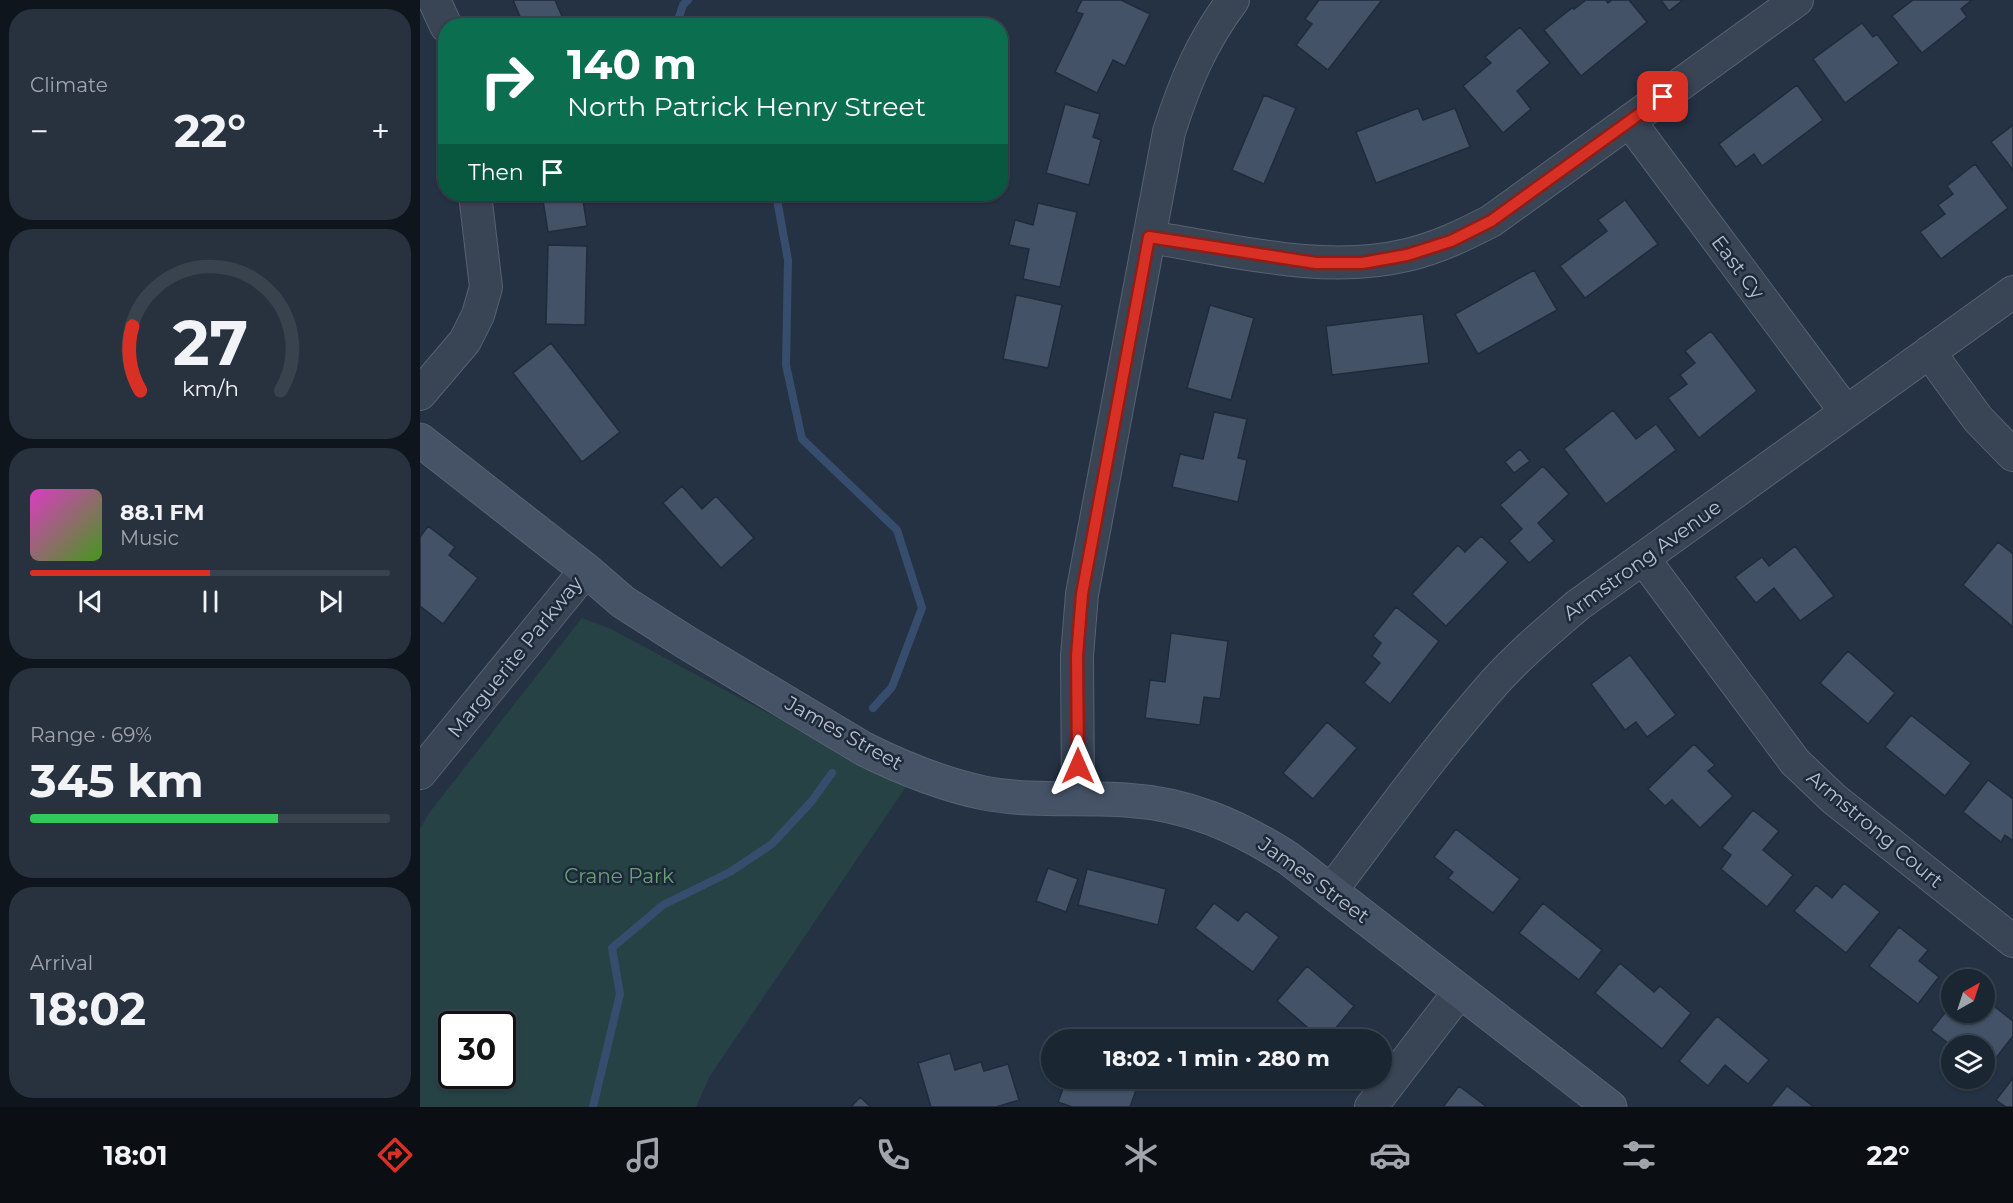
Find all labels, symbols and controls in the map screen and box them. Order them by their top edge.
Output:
text: 140 m [567,38,697,90]
icon: right [468,42,546,120]
pin [1637,71,1688,122]
text: Climate [30,73,108,97]
icon: arrive [1646,80,1679,113]
text: North Patrick Henry Street [567,90,926,123]
text: 22° [174,103,246,158]
text: − [30,111,49,151]
text: + [371,111,390,151]
icon: arrive [536,156,569,189]
text: Then [468,159,524,186]
street label: East Cy [1706,231,1770,304]
text: 27 [172,305,248,381]
text: km/h [181,375,239,401]
street label: Armstrong Avenue [1558,495,1726,625]
text: 88.1 FM [120,499,205,526]
text: Music [120,526,179,550]
street label: Marguerite Parkway [443,571,588,743]
icon: previous [74,585,107,618]
icon: pause [194,585,227,618]
icon: next [314,585,347,618]
street label: James Street [780,690,907,775]
text: Range · 69% [30,723,152,747]
position arrow [1046,734,1110,798]
text: 345 km [30,753,204,808]
street label: Armstrong Court [1802,765,1948,893]
street label: James Street [1253,831,1374,928]
park label: Crane Park [564,864,674,888]
text: Arrival [30,951,93,975]
north arrow [1941,969,1995,1023]
map controls [1941,969,1995,1089]
text: 18:02 [30,981,146,1036]
speed limit sign: 30 [438,1011,516,1089]
button: layers [1941,1035,1995,1089]
text: 18:02 · 1 min · 280 m [1103,1045,1330,1072]
icon: directions [374,1134,416,1176]
icon: music [623,1134,665,1176]
icon: phone [872,1134,914,1176]
icon: climate [1120,1134,1162,1176]
icon: car [1369,1134,1411,1176]
icon: filters [1618,1134,1660,1176]
text: 18:01 [103,1139,168,1172]
text: 22° [1866,1139,1910,1172]

